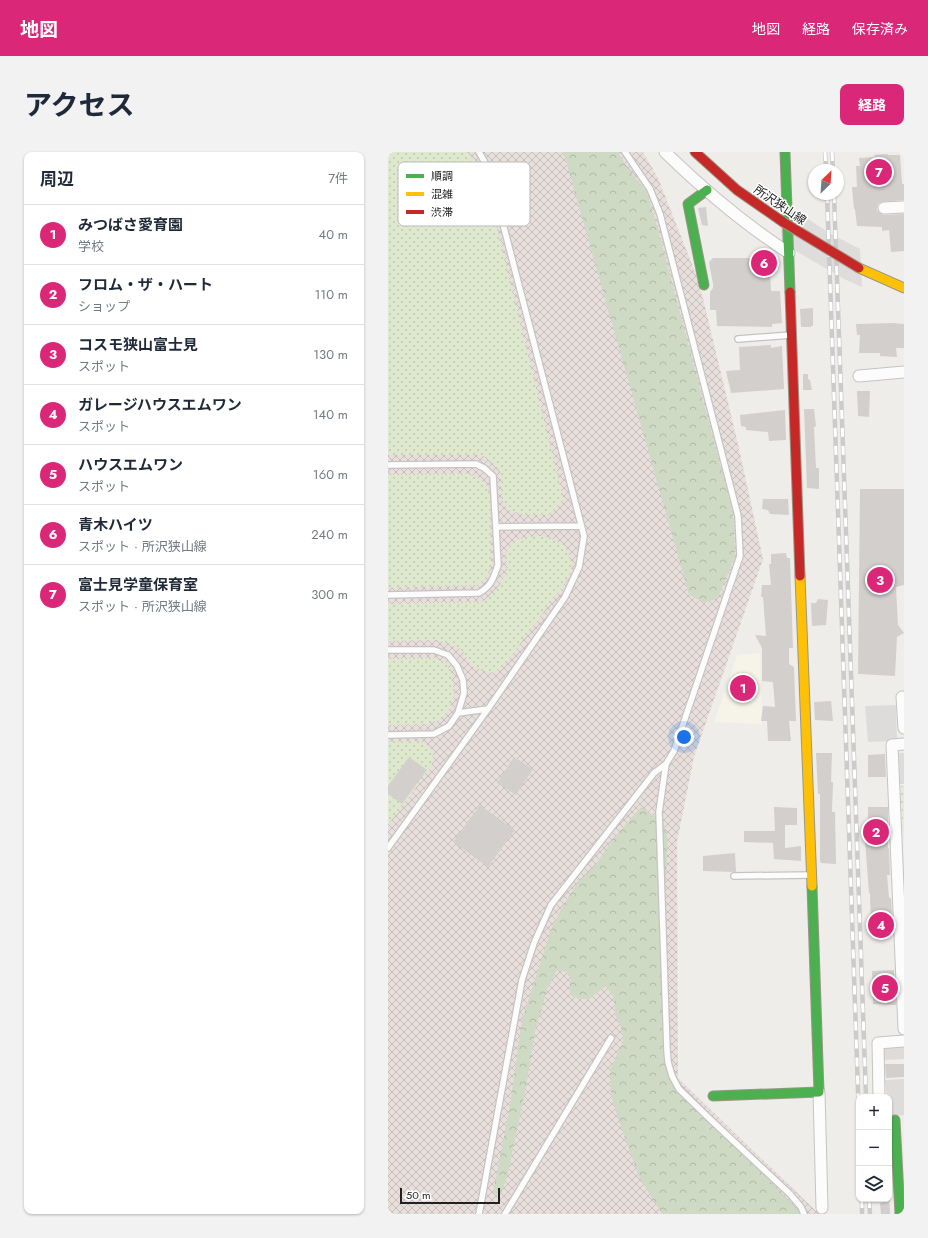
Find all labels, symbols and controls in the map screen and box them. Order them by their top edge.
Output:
text: 地図 [20,16,58,43]
text: 地図 [752,19,780,39]
text: 経路 [802,19,830,39]
text: 保存済み [852,19,908,39]
button: 経路 [840,84,904,125]
text: アクセス [24,85,135,126]
pin: 7 [866,157,892,187]
legend [398,162,530,226]
north arrow [808,164,844,200]
text: 周辺 [40,167,74,191]
text: 順調 [431,168,453,184]
text: 7件 [328,169,348,188]
street label: 所沢狭山線 [750,181,810,229]
text: 混雑 [431,186,453,202]
text: 渋滞 [431,204,453,220]
text: みつばさ愛育園 [78,214,183,236]
text: 1 [50,225,56,244]
text: 40 m [319,225,348,244]
text: 学校 [78,237,104,256]
pin: 6 [751,248,777,278]
text: フロム・ザ・ハート [78,274,213,296]
text: 2 [49,285,57,304]
text: 110 m [314,285,348,304]
text: ショップ [78,297,130,316]
text: コスモ狭山富士見 [78,334,198,356]
text: 3 [49,345,57,364]
text: 130 m [313,345,348,364]
text: スポット [78,357,130,376]
text: ガレージハウスエムワン [78,394,242,416]
text: 4 [48,405,58,424]
text: 140 m [313,405,348,424]
text: スポット [78,417,130,436]
text: ハウスエムワン [78,454,183,476]
text: 5 [49,465,57,484]
text: 160 m [313,465,348,484]
text: スポット [78,477,130,496]
text: 青木ハイツ [78,514,153,536]
text: 6 [49,525,57,544]
text: 240 m [311,525,348,544]
text: スポット · 所沢狭山線 [78,537,207,556]
pin: 3 [867,565,893,595]
text: 富士見学童保育室 [78,574,198,596]
text: 7 [49,585,57,604]
text: 300 m [311,585,348,604]
text: スポット · 所沢狭山線 [78,597,207,616]
pin: 1 [730,673,756,703]
your location [674,727,694,747]
pin: 2 [863,817,889,847]
pin: 4 [868,910,894,940]
pin: 5 [872,973,898,1003]
map controls [856,1094,892,1202]
button: + [856,1094,892,1130]
button: − [856,1130,892,1166]
button: layers [856,1166,892,1202]
scale bar [400,1186,500,1205]
text: 50 m [406,1187,431,1203]

